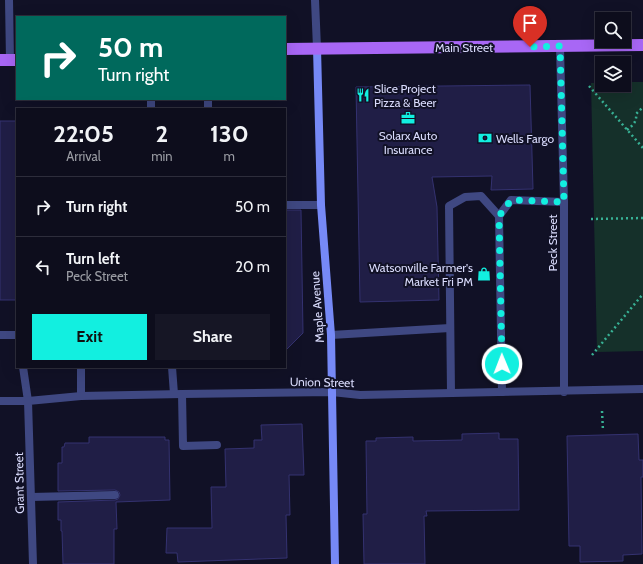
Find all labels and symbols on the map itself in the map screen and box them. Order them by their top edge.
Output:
pin [513,6,547,47]
street label: Main Street [435,40,493,55]
place label: Slice Project Pizza & Beer [374,81,437,110]
restaurant icon: Slice Project Pizza & Beer [355,87,371,103]
office icon: Solarx Auto Insurance [400,110,416,126]
place label: Solarx Auto Insurance [379,128,438,157]
bank icon: Wells Fargo [477,130,493,146]
place label: Wells Fargo [496,131,554,146]
street label: Peck Street [545,214,560,272]
place label: Watsonville Farmer's Market Fri PM [369,260,473,289]
shop icon: Watsonville Farmer's Market Fri PM [476,266,492,282]
street label: Maple Avenue [307,271,327,343]
position arrow [481,343,523,385]
street label: Union Street [290,374,354,390]
street label: Grant Street [11,452,27,514]

